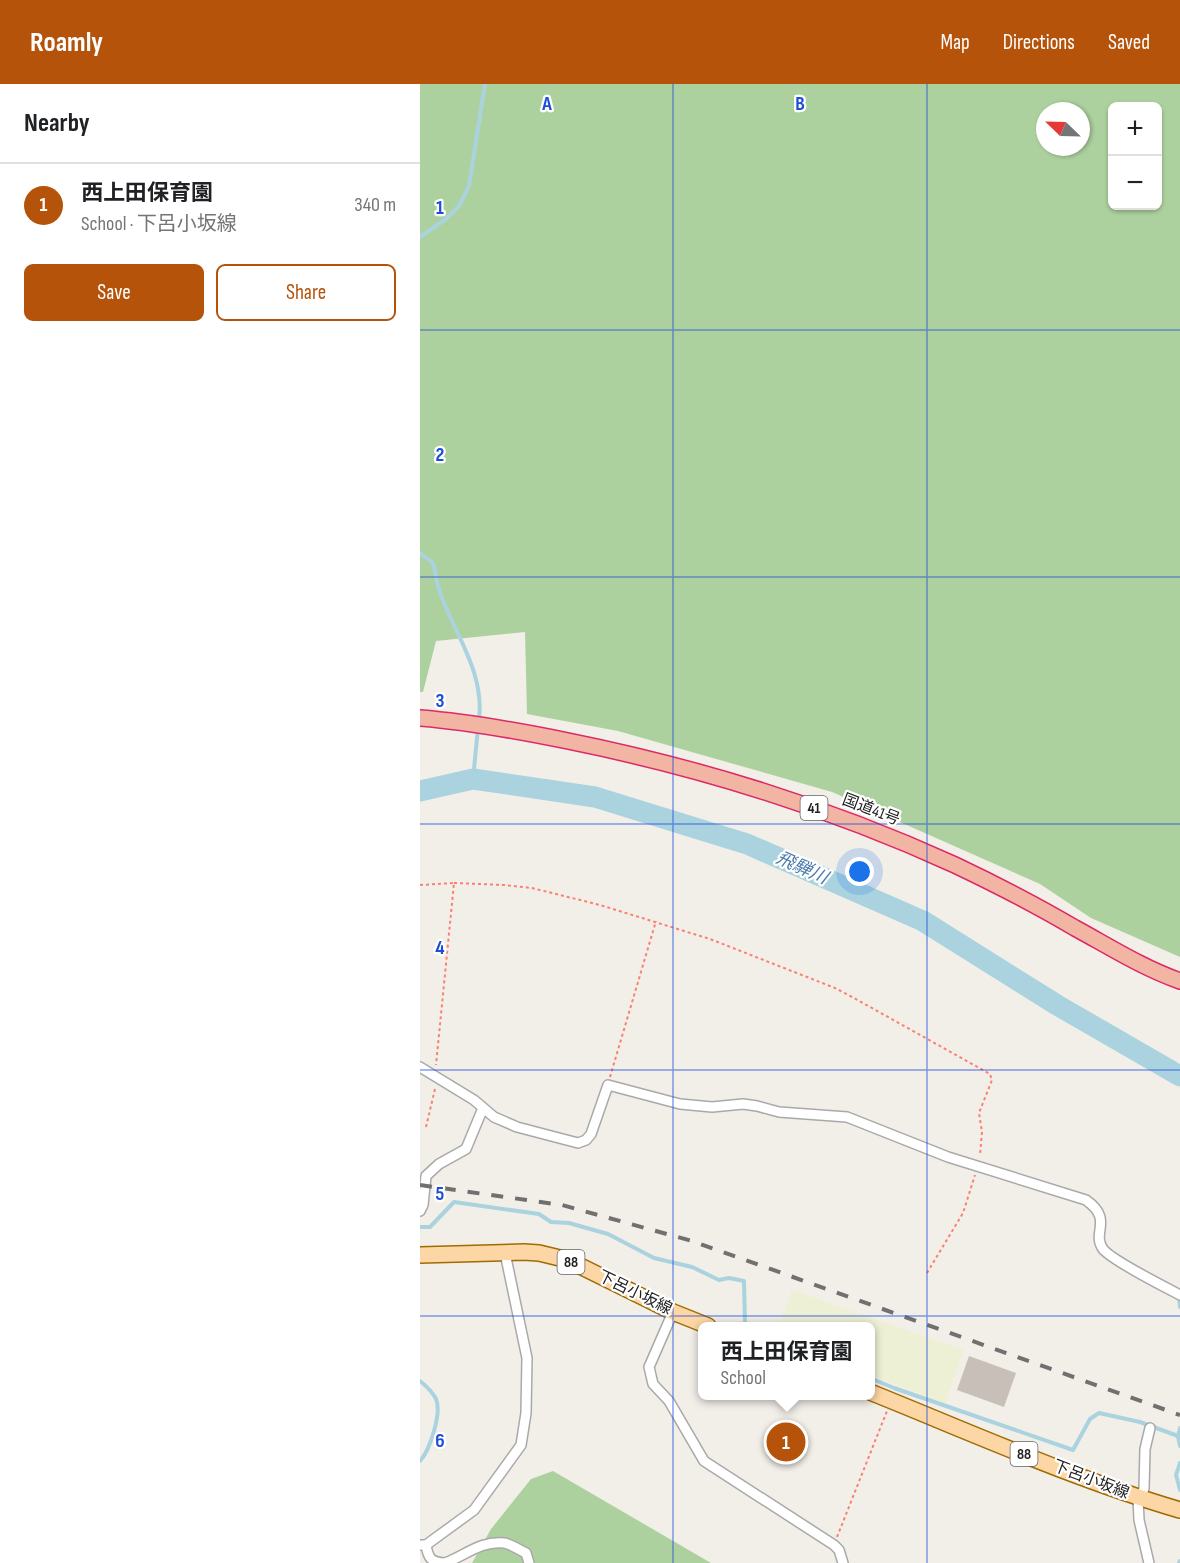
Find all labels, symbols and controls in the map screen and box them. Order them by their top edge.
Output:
text: Roamly [30,26,103,59]
text: Map [940,30,970,55]
text: Directions [1003,30,1075,55]
text: Saved [1108,30,1150,55]
text: A [541,92,552,116]
text: B [795,92,805,116]
north arrow [1036,102,1090,156]
map controls [1108,102,1162,210]
button: + [1108,102,1162,156]
text: Nearby [24,108,90,139]
button: − [1108,156,1162,210]
text: 西上田保育園 [81,180,213,207]
text: 1 [40,193,47,217]
text: 340 m [354,193,396,217]
text: 1 [436,196,444,220]
text: School · 下呂小坂線 [81,212,237,236]
button: Save [24,264,204,321]
button: Share [216,264,396,321]
text: 2 [436,443,444,467]
text: 3 [436,689,445,713]
street label: 国道41号 [839,790,903,830]
road number: 41 [800,796,828,820]
water label: 飛騨川 [773,847,833,889]
your location [845,857,874,886]
text: 4 [435,936,445,960]
text: 5 [436,1182,445,1206]
road number: 88 [558,1250,584,1274]
street label: 下呂小坂線 [595,1267,675,1319]
popup [698,1322,875,1400]
text: 西上田保育園 [720,1339,853,1366]
text: School [720,1366,766,1390]
pin: 1 [766,1420,806,1464]
text: 6 [435,1429,445,1453]
road number: 88 [1010,1442,1038,1466]
street label: 下呂小坂線 [1050,1457,1132,1503]

